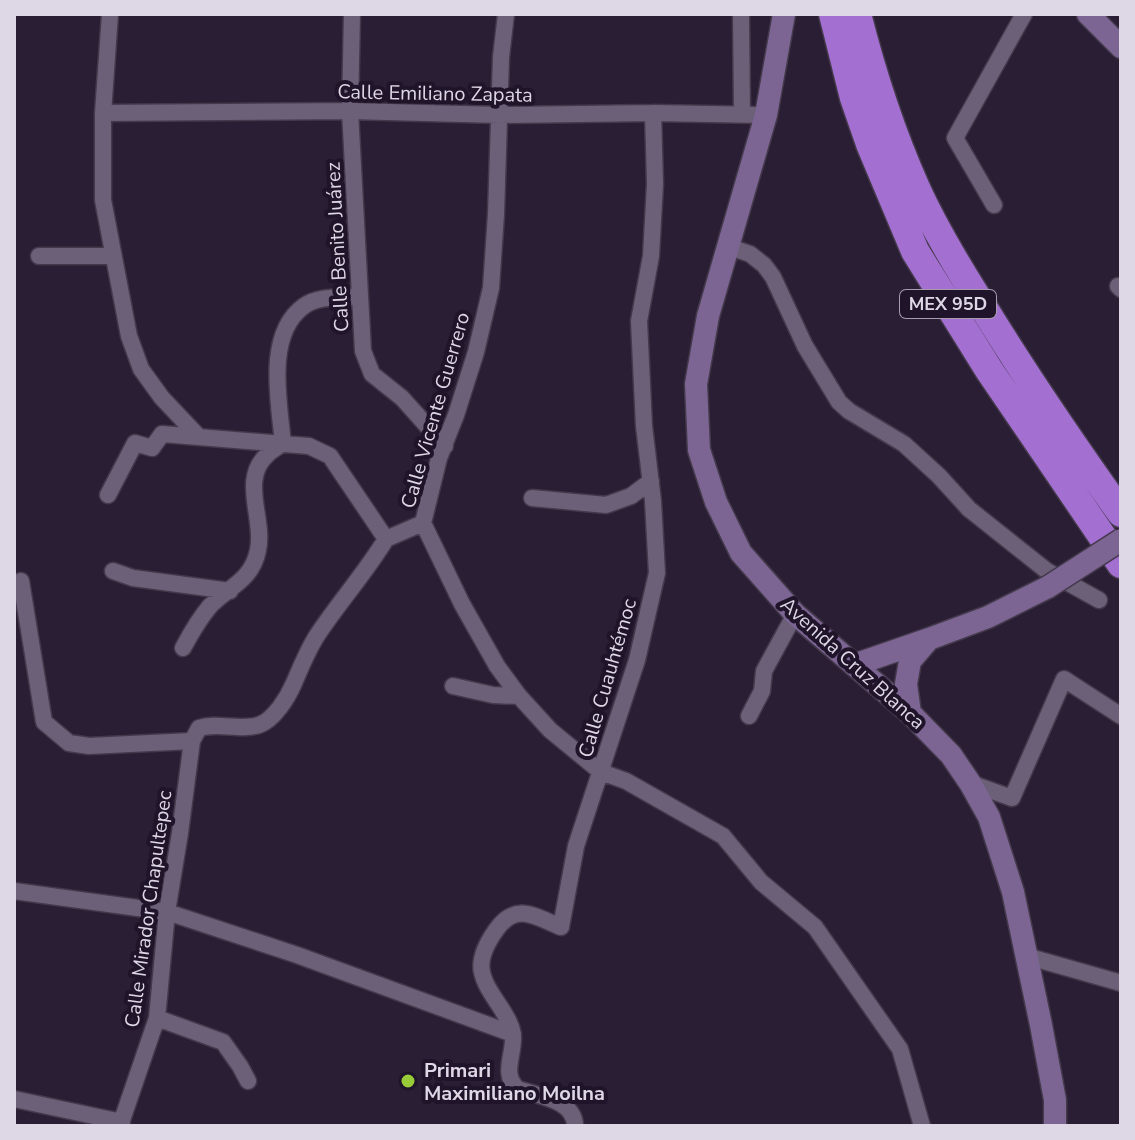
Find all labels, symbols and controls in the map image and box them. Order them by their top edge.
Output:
street label: Calle Emiliano Zapata [337,78,533,109]
street label: Calle Benito Juárez [320,162,355,332]
road number: MEX 95D [900,290,996,318]
street label: Calle Vicente Guerrero [395,309,476,511]
street label: Avenida Cruz Blanca [775,591,931,736]
street label: Calle Cuauhtémoc [572,596,643,761]
street label: Calle Mirador Chapultepec [119,789,178,1029]
place label: Primari Maximiliano Moilna [424,1057,605,1107]
marker: Primari Maximiliano Moilna [399,1072,417,1090]

